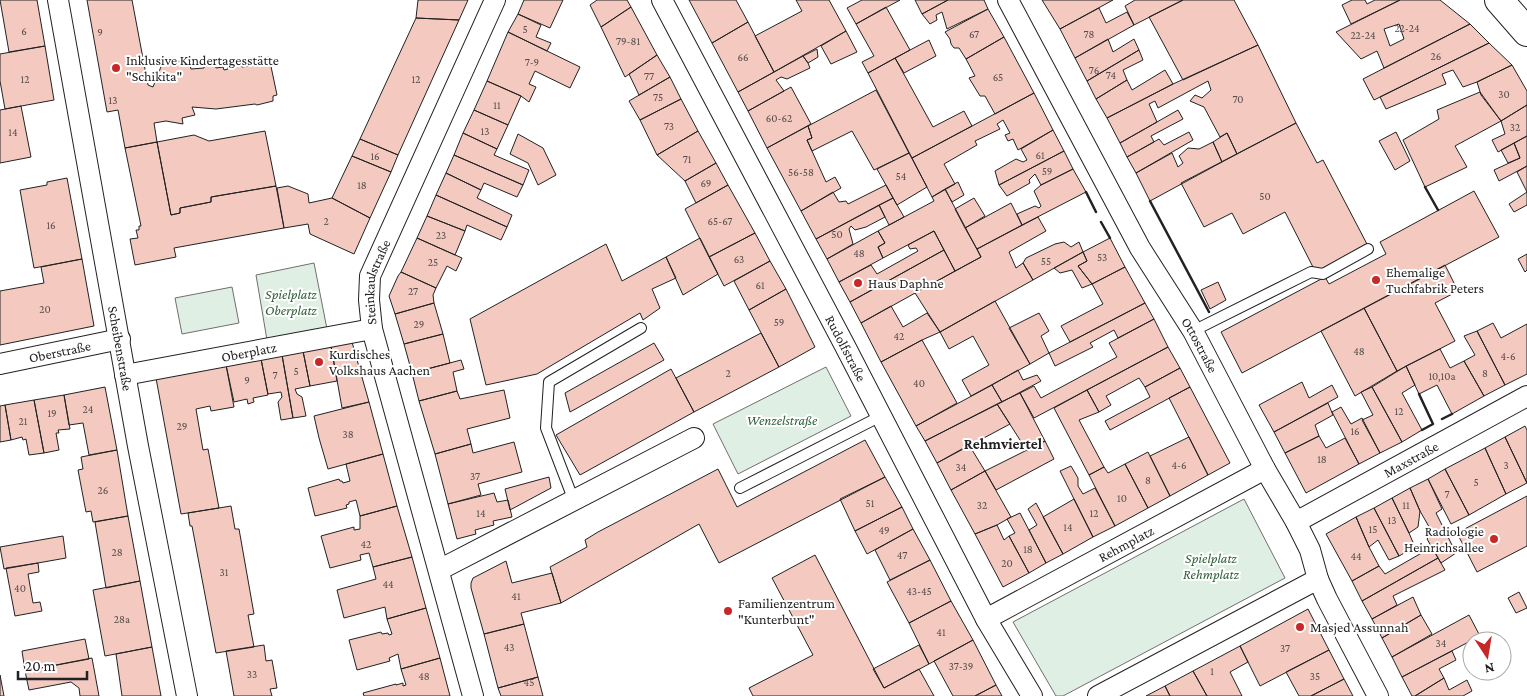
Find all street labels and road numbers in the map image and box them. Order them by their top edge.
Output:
street label: Steinkaulstraße [361,237,393,325]
street label: Scheibenstraße [105,305,136,392]
street label: Rudolfstraße [822,313,870,384]
street label: Ottostraße [1178,314,1221,375]
street label: Oberstraße [27,337,92,366]
street label: Oberplatz [220,339,278,365]
street label: Maxstraße [1381,438,1441,481]
street label: Rehmplatz [1096,522,1157,565]

